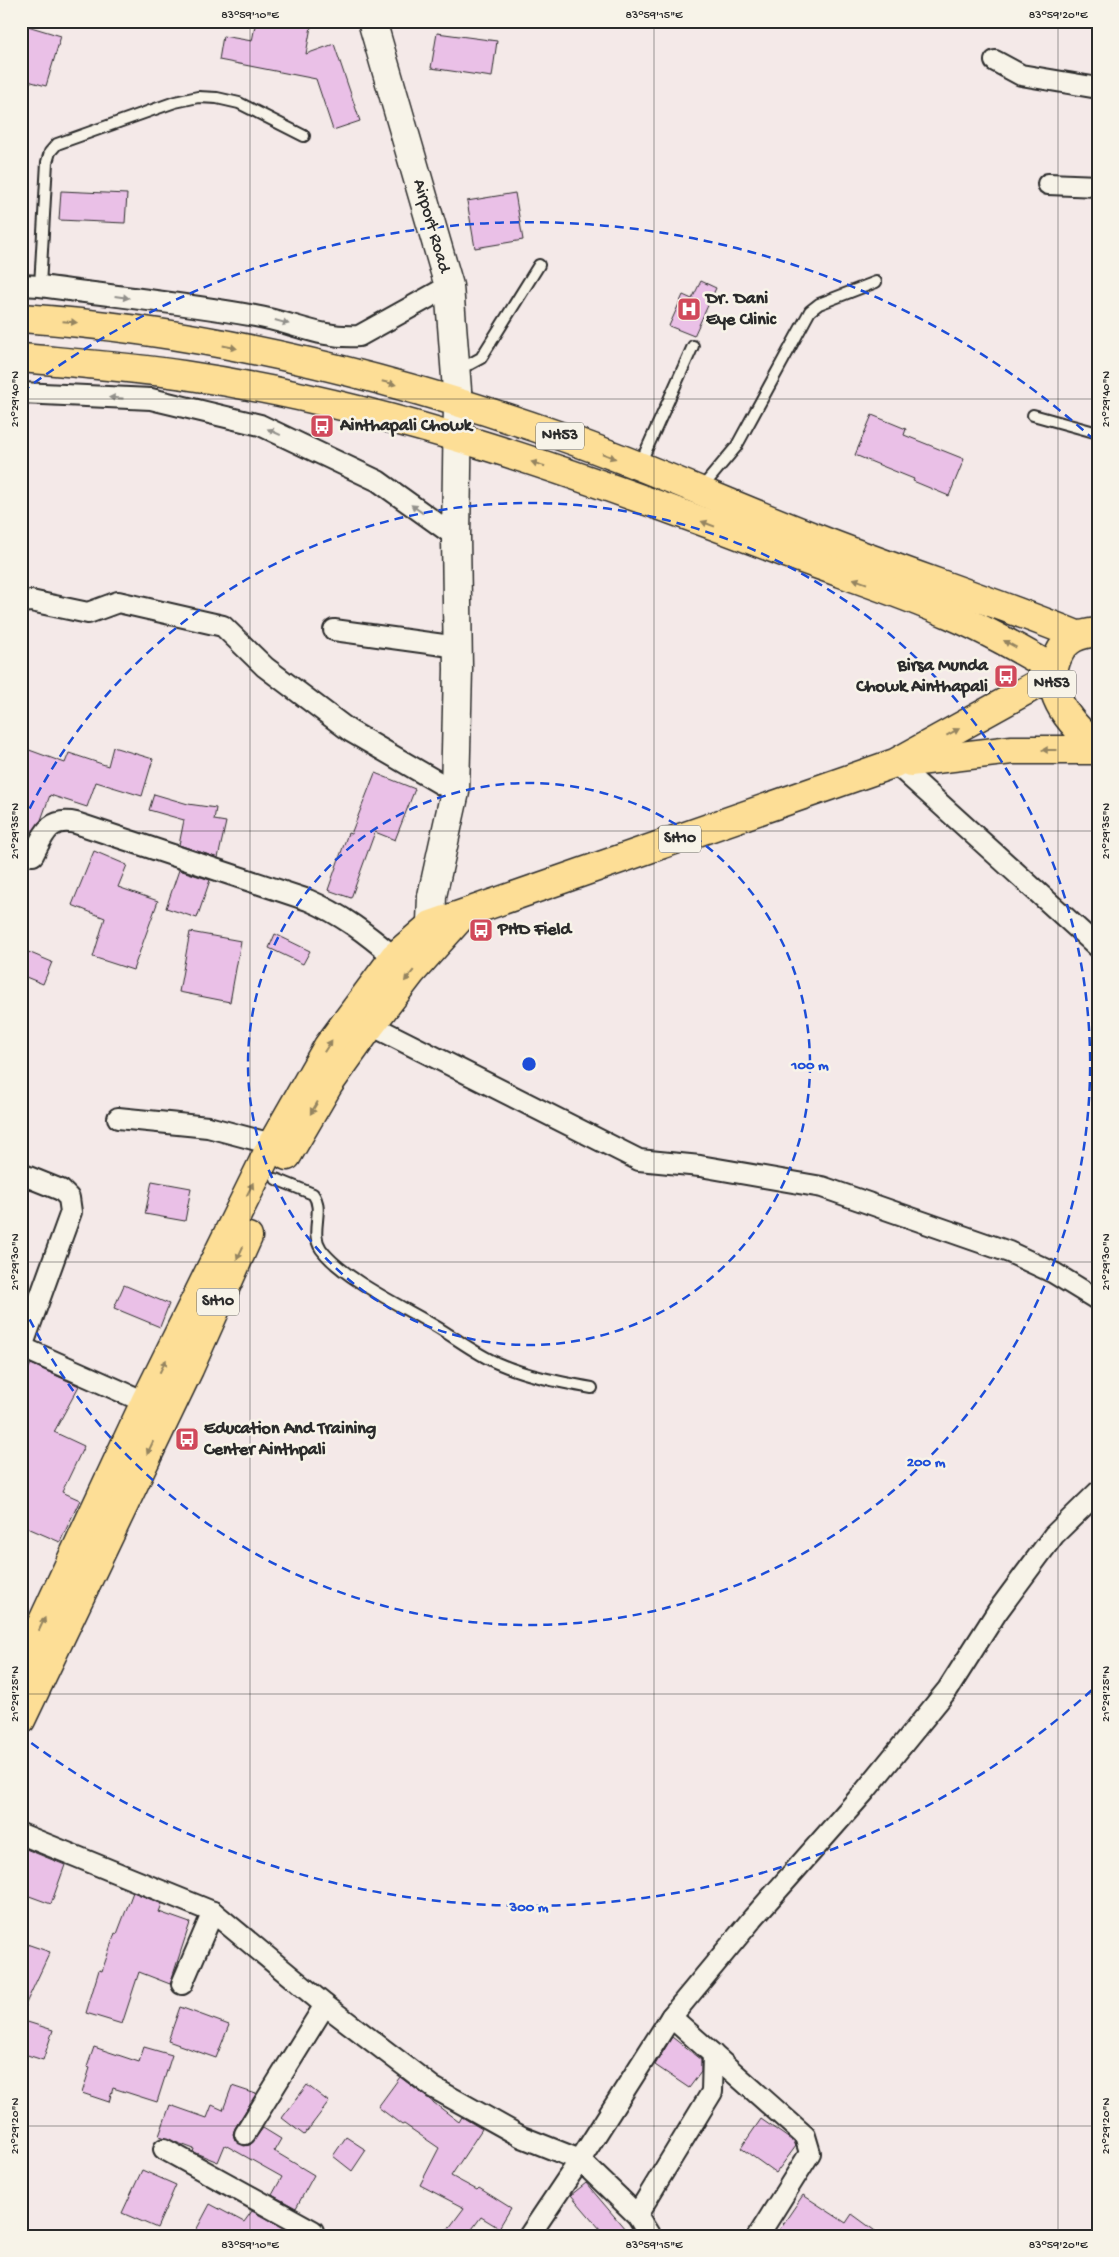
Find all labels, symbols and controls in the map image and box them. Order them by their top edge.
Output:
text: 83°59'10"E [221,9,279,23]
text: 83°59'15"E [625,9,683,23]
text: 83°59'20"E [1029,9,1088,23]
street label: Airport Road [408,177,455,277]
place label: Dr. Dani Eye Clinic [704,289,777,331]
one-way arrow [114,294,130,302]
hospital icon: Dr. Dani Eye Clinic [676,296,702,322]
one-way arrow [62,318,78,326]
one-way arrow [275,318,290,326]
one-way arrow [223,343,239,351]
text: 21°29'40"N [9,371,23,427]
text: 21°29'40"N [1100,371,1114,427]
one-way arrow [381,379,396,387]
one-way arrow [108,393,124,401]
bus stop icon: Ainthapali Chowk [309,413,335,439]
place label: Ainthapali Chowk [339,416,474,437]
road number: NH53 [536,422,584,450]
one-way arrow [267,427,281,435]
one-way arrow [602,452,617,460]
one-way arrow [531,460,546,467]
one-way arrow [411,503,424,514]
one-way arrow [701,519,715,527]
one-way arrow [852,577,867,585]
one-way arrow [1002,640,1017,648]
place label: Birsa Munda Chowk Ainthapali [855,656,989,698]
bus stop icon: Birsa Munda Chowk Ainthapali [993,663,1019,689]
road number: NH53 [1028,671,1076,698]
one-way arrow [946,728,961,736]
one-way arrow [1041,746,1057,754]
text: 21°29'35"N [9,803,23,859]
text: 21°29'35"N [1100,803,1114,859]
road number: SH10 [659,826,701,852]
bus stop icon: PHD Field [468,917,494,943]
place label: PHD Field [497,920,574,941]
one-way arrow [403,970,414,983]
one-way arrow [323,1039,333,1053]
centre of rings [520,1055,538,1073]
text: 100 m [790,1057,829,1075]
one-way arrow [310,1102,319,1115]
one-way arrow [246,1181,254,1196]
text: 21°29'30"N [9,1233,23,1290]
text: 21°29'30"N [1100,1233,1114,1290]
one-way arrow [236,1246,244,1260]
road number: SH10 [197,1288,239,1315]
one-way arrow [159,1358,167,1373]
place label: Education And Training Center Ainthpali [203,1419,376,1461]
bus stop icon: Education And Training Center Ainthpali [174,1426,200,1452]
one-way arrow [146,1441,154,1455]
text: 200 m [907,1454,946,1472]
one-way arrow [38,1617,46,1631]
text: 21°29'25"N [9,1666,23,1722]
text: 21°29'25"N [1100,1666,1114,1722]
text: 300 m [508,1899,549,1917]
text: 21°29'20"N [9,2098,23,2154]
text: 21°29'20"N [1100,2098,1114,2154]
text: 83°59'10"E [221,2239,279,2253]
text: 83°59'15"E [625,2239,683,2253]
text: 83°59'20"E [1029,2239,1088,2253]

